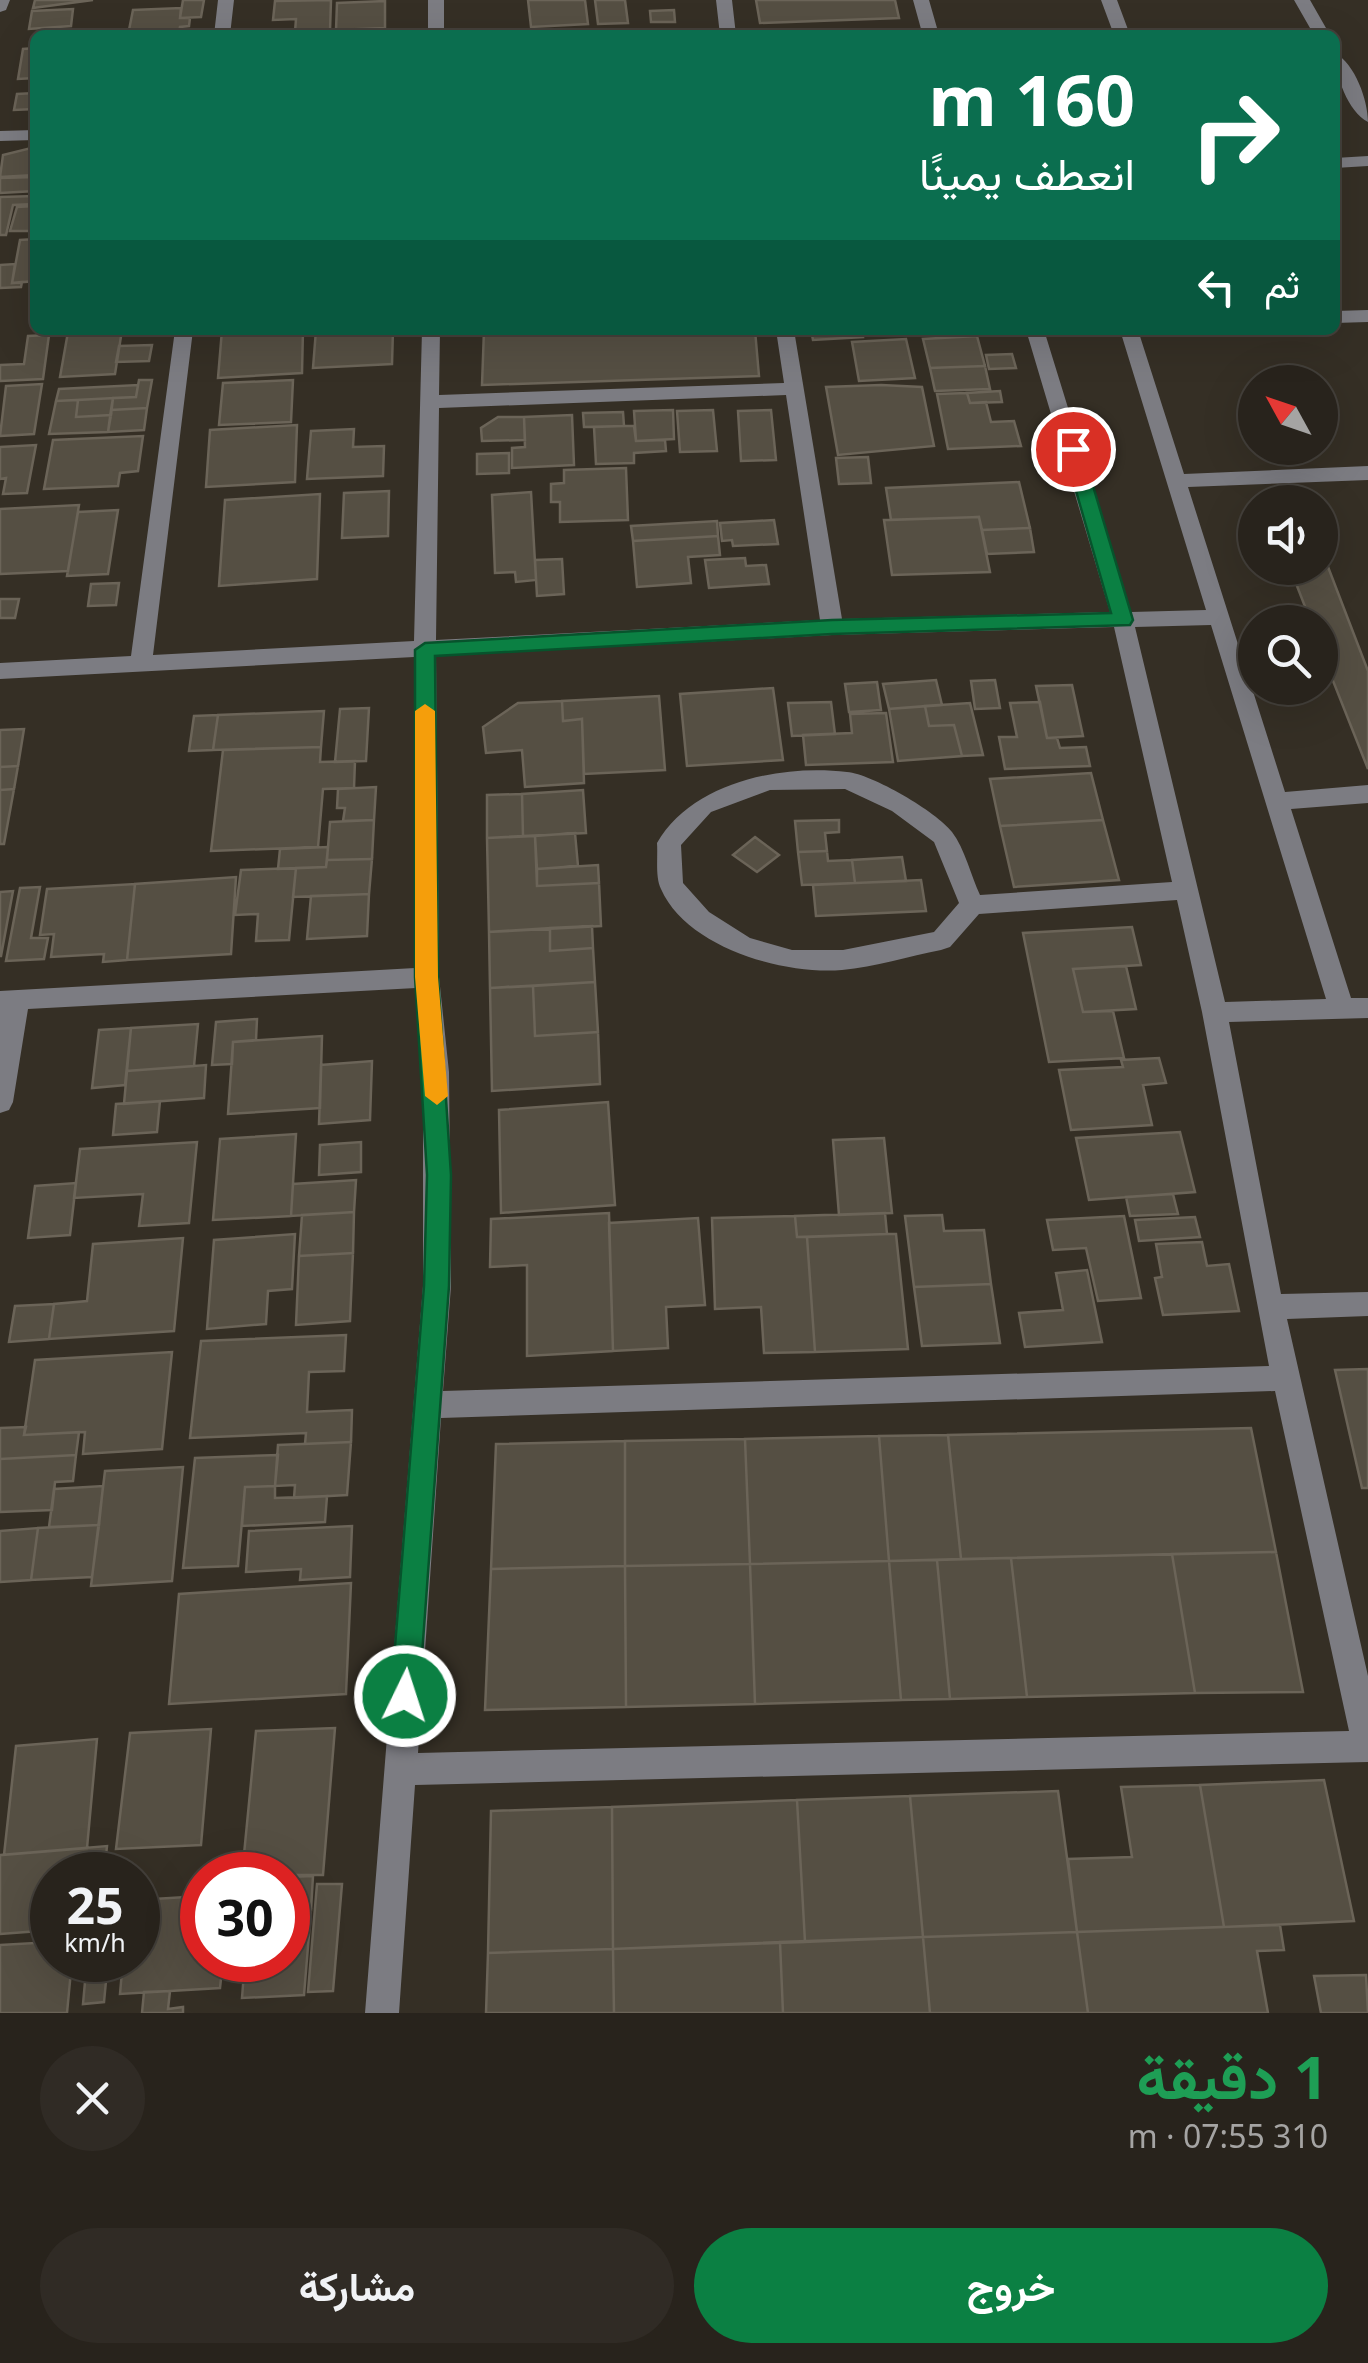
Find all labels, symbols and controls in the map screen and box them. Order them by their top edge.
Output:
text: 160 m [928,51,1135,147]
icon: right [1170,70,1300,200]
text: انعطف يمينًا [919,142,1135,203]
text: ثم [1264,257,1300,309]
icon: left [1189,260,1244,315]
north arrow [1238,365,1338,465]
map controls [1238,365,1338,705]
pin [1031,407,1116,492]
icon: arrive [1046,422,1101,477]
button: sound [1238,485,1338,585]
button: search [1238,605,1338,705]
position arrow [353,1644,457,1748]
speed limit sign: 30 [180,1852,310,1982]
text: 25 [66,1871,124,1939]
text: km/h [64,1925,126,1959]
text: 1 دقيقة [1137,2035,1328,2117]
button: close [40,2046,145,2151]
text: 310 m · 07:55 [1128,2114,1328,2157]
button: مشاركة [40,2228,674,2343]
button: خروج [694,2228,1328,2343]

